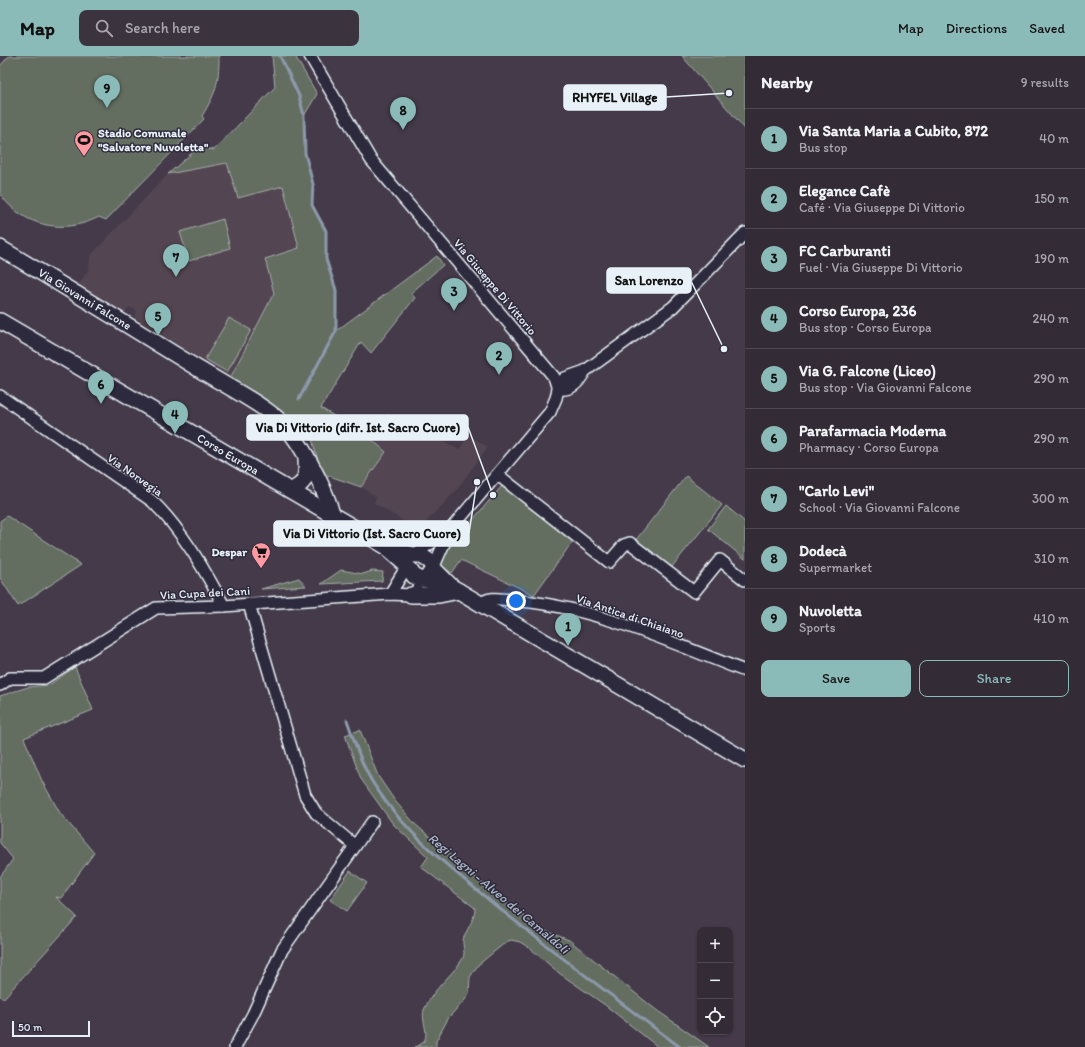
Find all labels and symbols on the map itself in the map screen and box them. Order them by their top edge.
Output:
pin: 9 [94,75,120,108]
callout: RHYFEL Village [564,85,666,110]
text: RHYFEL Village [572,90,658,106]
pin: 8 [390,97,416,130]
place label: Stadio Comunale "Salvatore Nuvoletta" [98,126,209,154]
sports icon: Stadio Comunale "Salvatore Nuvoletta" [73,129,95,157]
street label: Via Giuseppe Di Vittorio [451,236,539,338]
pin: 7 [163,244,189,277]
street label: Via Giovanni Falcone [36,265,134,333]
callout: San Lorenzo [607,268,691,293]
text: San Lorenzo [615,273,684,288]
pin: 3 [441,278,467,311]
pin: 5 [145,303,171,336]
pin: 2 [486,342,512,375]
pin: 6 [88,371,114,404]
pin: 4 [162,401,188,434]
callout: Via Di Vittorio (difr. Ist. Sacro Cuore) [247,415,468,440]
text: Via Di Vittorio (difr. Ist. Sacro Cuore) [256,420,460,436]
street label: Corso Europa [195,431,262,478]
street label: Via Norvegia [105,451,166,500]
callout: Via Di Vittorio (Ist. Sacro Cuore) [274,521,469,546]
text: Via Di Vittorio (Ist. Sacro Cuore) [283,526,461,542]
supermarket icon: Despar [250,541,272,569]
place label: Despar [211,545,247,560]
street label: Via Cupa dei Cani [160,584,250,602]
your location [506,591,526,611]
street label: Via Antica di Chiaiano [574,591,686,641]
pin: 1 [555,613,581,646]
water label: Regi Lagni - Alveo dei Camaldoli [425,830,573,958]
scale bar [12,1019,90,1038]

